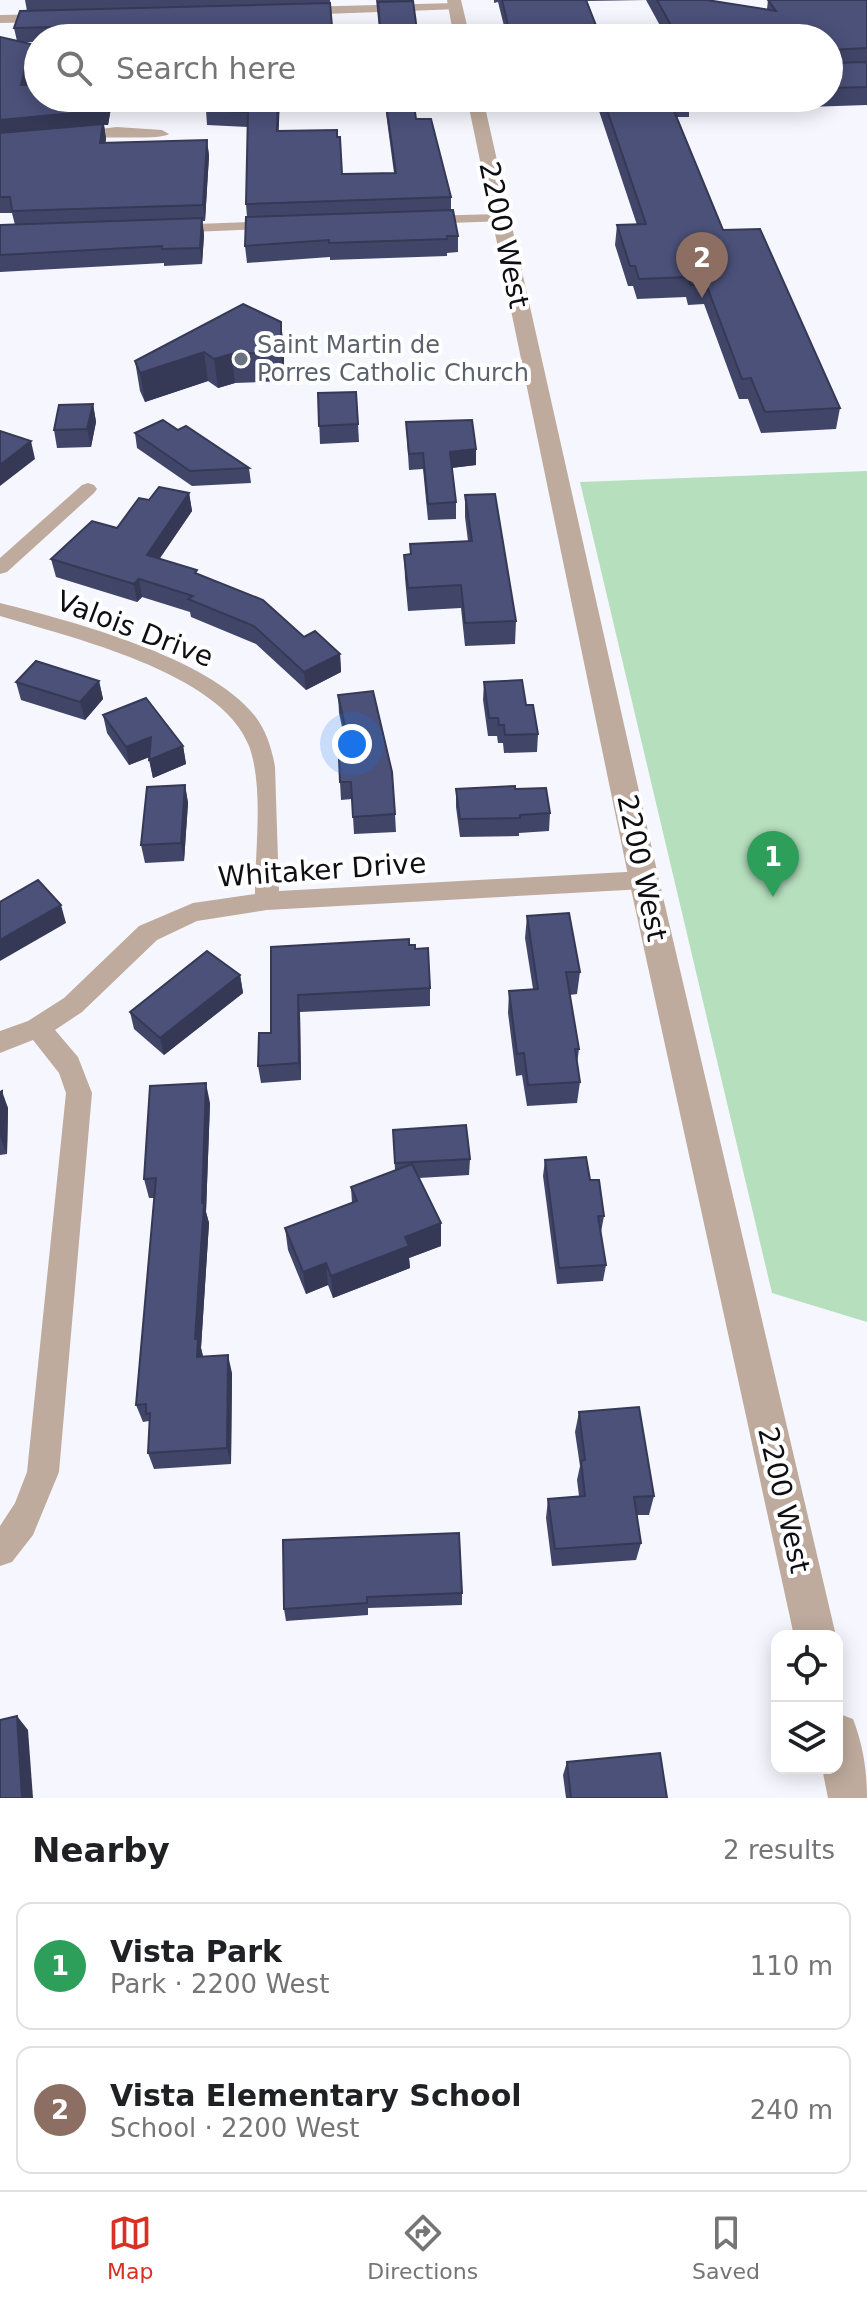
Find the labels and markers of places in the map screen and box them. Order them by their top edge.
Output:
pin: 2 [676,232,728,298]
place label: Saint Martin de Porres Catholic Church [257,331,529,387]
marker: Saint Martin de Porres Catholic Church [232,350,250,368]
pin: 1 [747,831,799,897]

